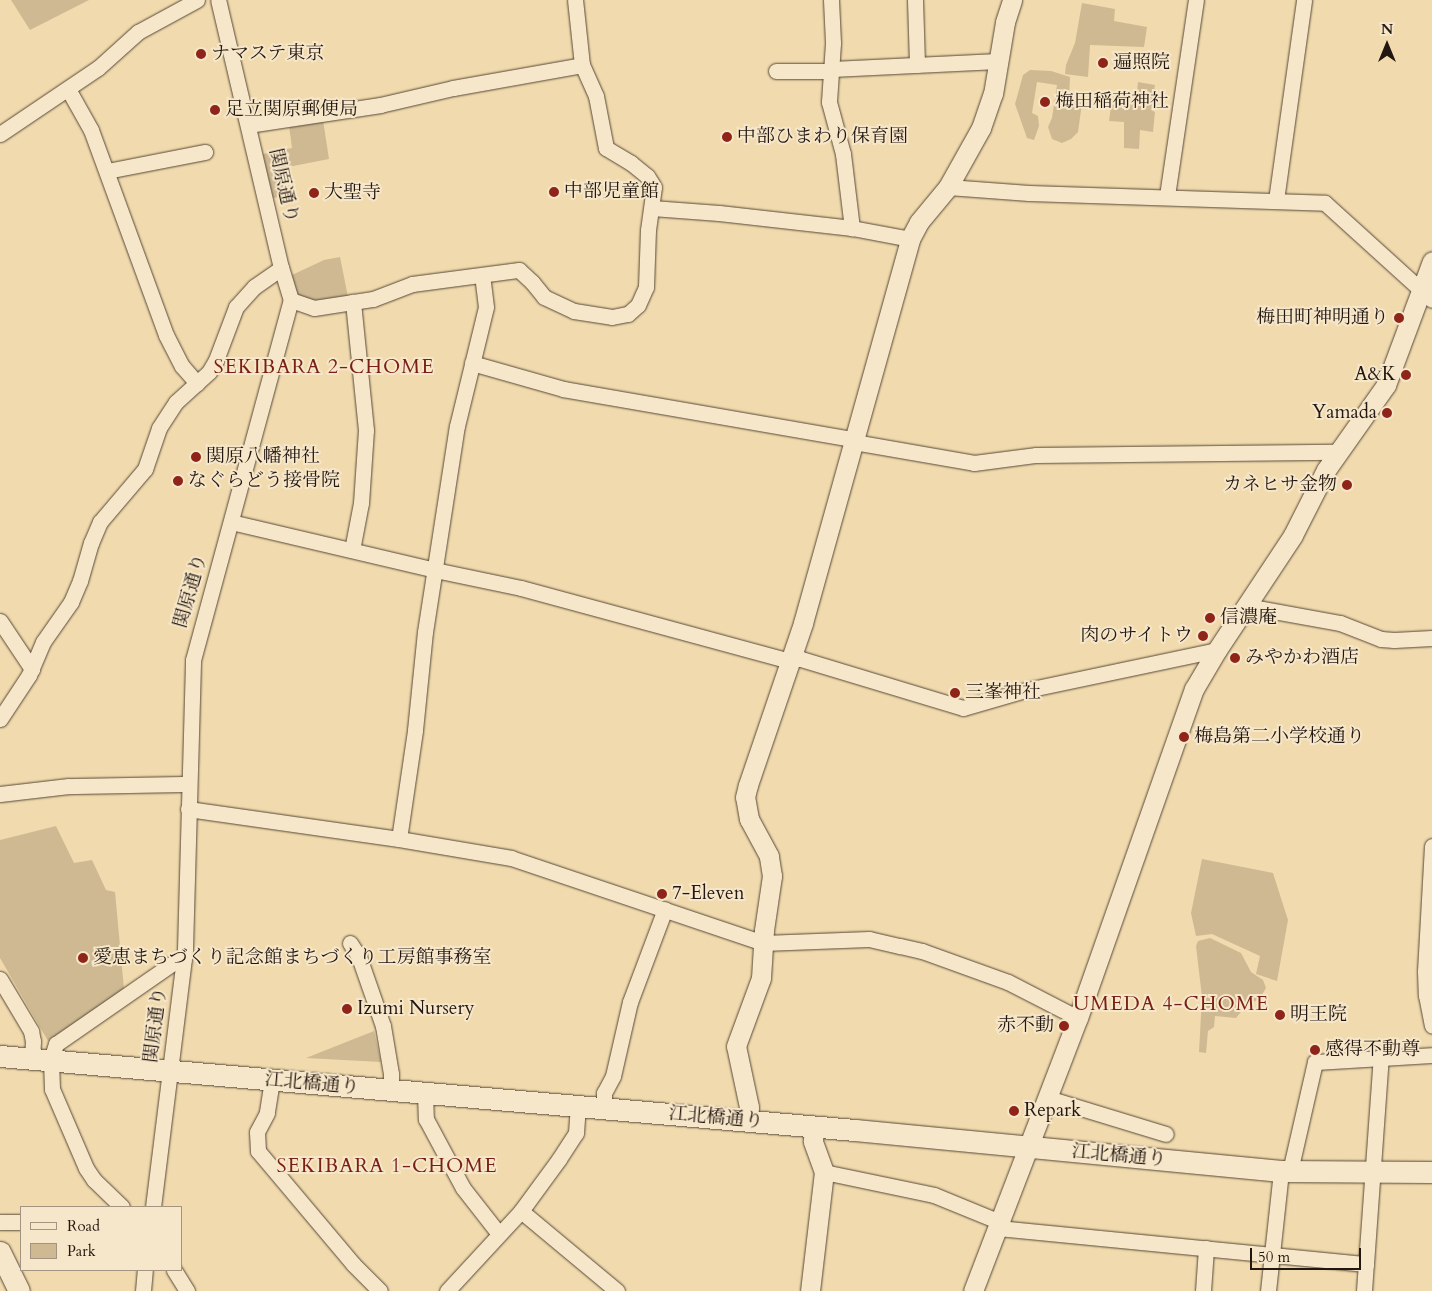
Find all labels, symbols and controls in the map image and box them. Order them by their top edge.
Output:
north arrow [1362,20,1412,70]
text: N [1381,20,1393,39]
place label: ナマステ東京 [211,43,325,65]
marker: ナマステ東京 [195,48,207,60]
place label: 遍照院 [1113,52,1170,74]
marker: 遍照院 [1097,57,1109,69]
place label: 梅田稲荷神社 [1055,91,1169,113]
marker: 梅田稲荷神社 [1039,96,1051,108]
place label: 足立関原郵便局 [225,99,358,121]
marker: 足立関原郵便局 [209,104,221,116]
place label: 中部ひまわり保育園 [737,126,908,148]
marker: 中部ひまわり保育園 [721,131,733,143]
street label: 関原通り [263,146,303,226]
place label: 中部児童館 [564,181,659,203]
place label: 大聖寺 [324,182,381,204]
marker: 中部児童館 [548,186,560,198]
marker: 大聖寺 [308,187,320,199]
place label: 梅田町神明通り [1256,307,1389,329]
marker: 梅田町神明通り [1393,312,1405,324]
district label: SEKIBARA 2-CHOME [212,354,436,378]
place label: A&K [1354,364,1396,386]
marker: A&K [1400,369,1412,381]
place label: Yamada [1312,402,1377,424]
marker: Yamada [1381,407,1393,419]
place label: 関原八幡神社 [206,446,320,468]
marker: 関原八幡神社 [190,451,202,463]
place label: なぐらどう接骨院 [188,470,340,492]
place label: カネヒサ金物 [1223,474,1337,496]
marker: なぐらどう接骨院 [172,475,184,487]
marker: カネヒサ金物 [1341,479,1353,491]
street label: 関原通り [170,551,212,631]
place label: 信濃庵 [1220,607,1277,629]
marker: 信濃庵 [1204,612,1216,624]
place label: 肉のサイトウ [1079,625,1193,647]
marker: 肉のサイトウ [1197,630,1209,642]
place label: みやかわ酒店 [1245,647,1359,669]
marker: みやかわ酒店 [1229,652,1241,664]
place label: 三峯神社 [965,682,1041,704]
marker: 三峯神社 [949,687,961,699]
place label: 梅島第二小学校通り [1194,726,1365,748]
marker: 梅島第二小学校通り [1178,731,1190,743]
place label: 7-Eleven [672,883,744,905]
marker: 7-Eleven [656,888,668,900]
place label: 愛恵まちづくり記念館まちづくり工房館事務室 [93,947,492,969]
marker: 愛恵まちづくり記念館まちづくり工房館事務室 [77,952,89,964]
street label: 関原通り [140,986,172,1064]
district label: UMEDA 4-CHOME [1071,991,1271,1015]
place label: Izumi Nursery [357,998,474,1020]
marker: Izumi Nursery [341,1003,353,1015]
place label: 明王院 [1290,1004,1347,1026]
marker: 明王院 [1274,1009,1286,1021]
place label: 赤不動 [997,1015,1054,1037]
marker: 赤不動 [1058,1020,1070,1032]
place label: 感得不動尊 [1325,1039,1420,1061]
marker: 感得不動尊 [1309,1044,1321,1056]
street label: 江北橋通り [264,1069,360,1099]
place label: Repark [1024,1100,1081,1122]
street label: 江北橋通り [668,1103,764,1133]
marker: Repark [1008,1105,1020,1117]
street label: 江北橋通り [1071,1141,1167,1171]
district label: SEKIBARA 1-CHOME [275,1153,499,1177]
legend [20,1206,182,1271]
text: Road [67,1216,100,1236]
scale bar [1252,1238,1363,1270]
text: Park [67,1241,96,1261]
text: 50 m [1258,1247,1290,1267]

